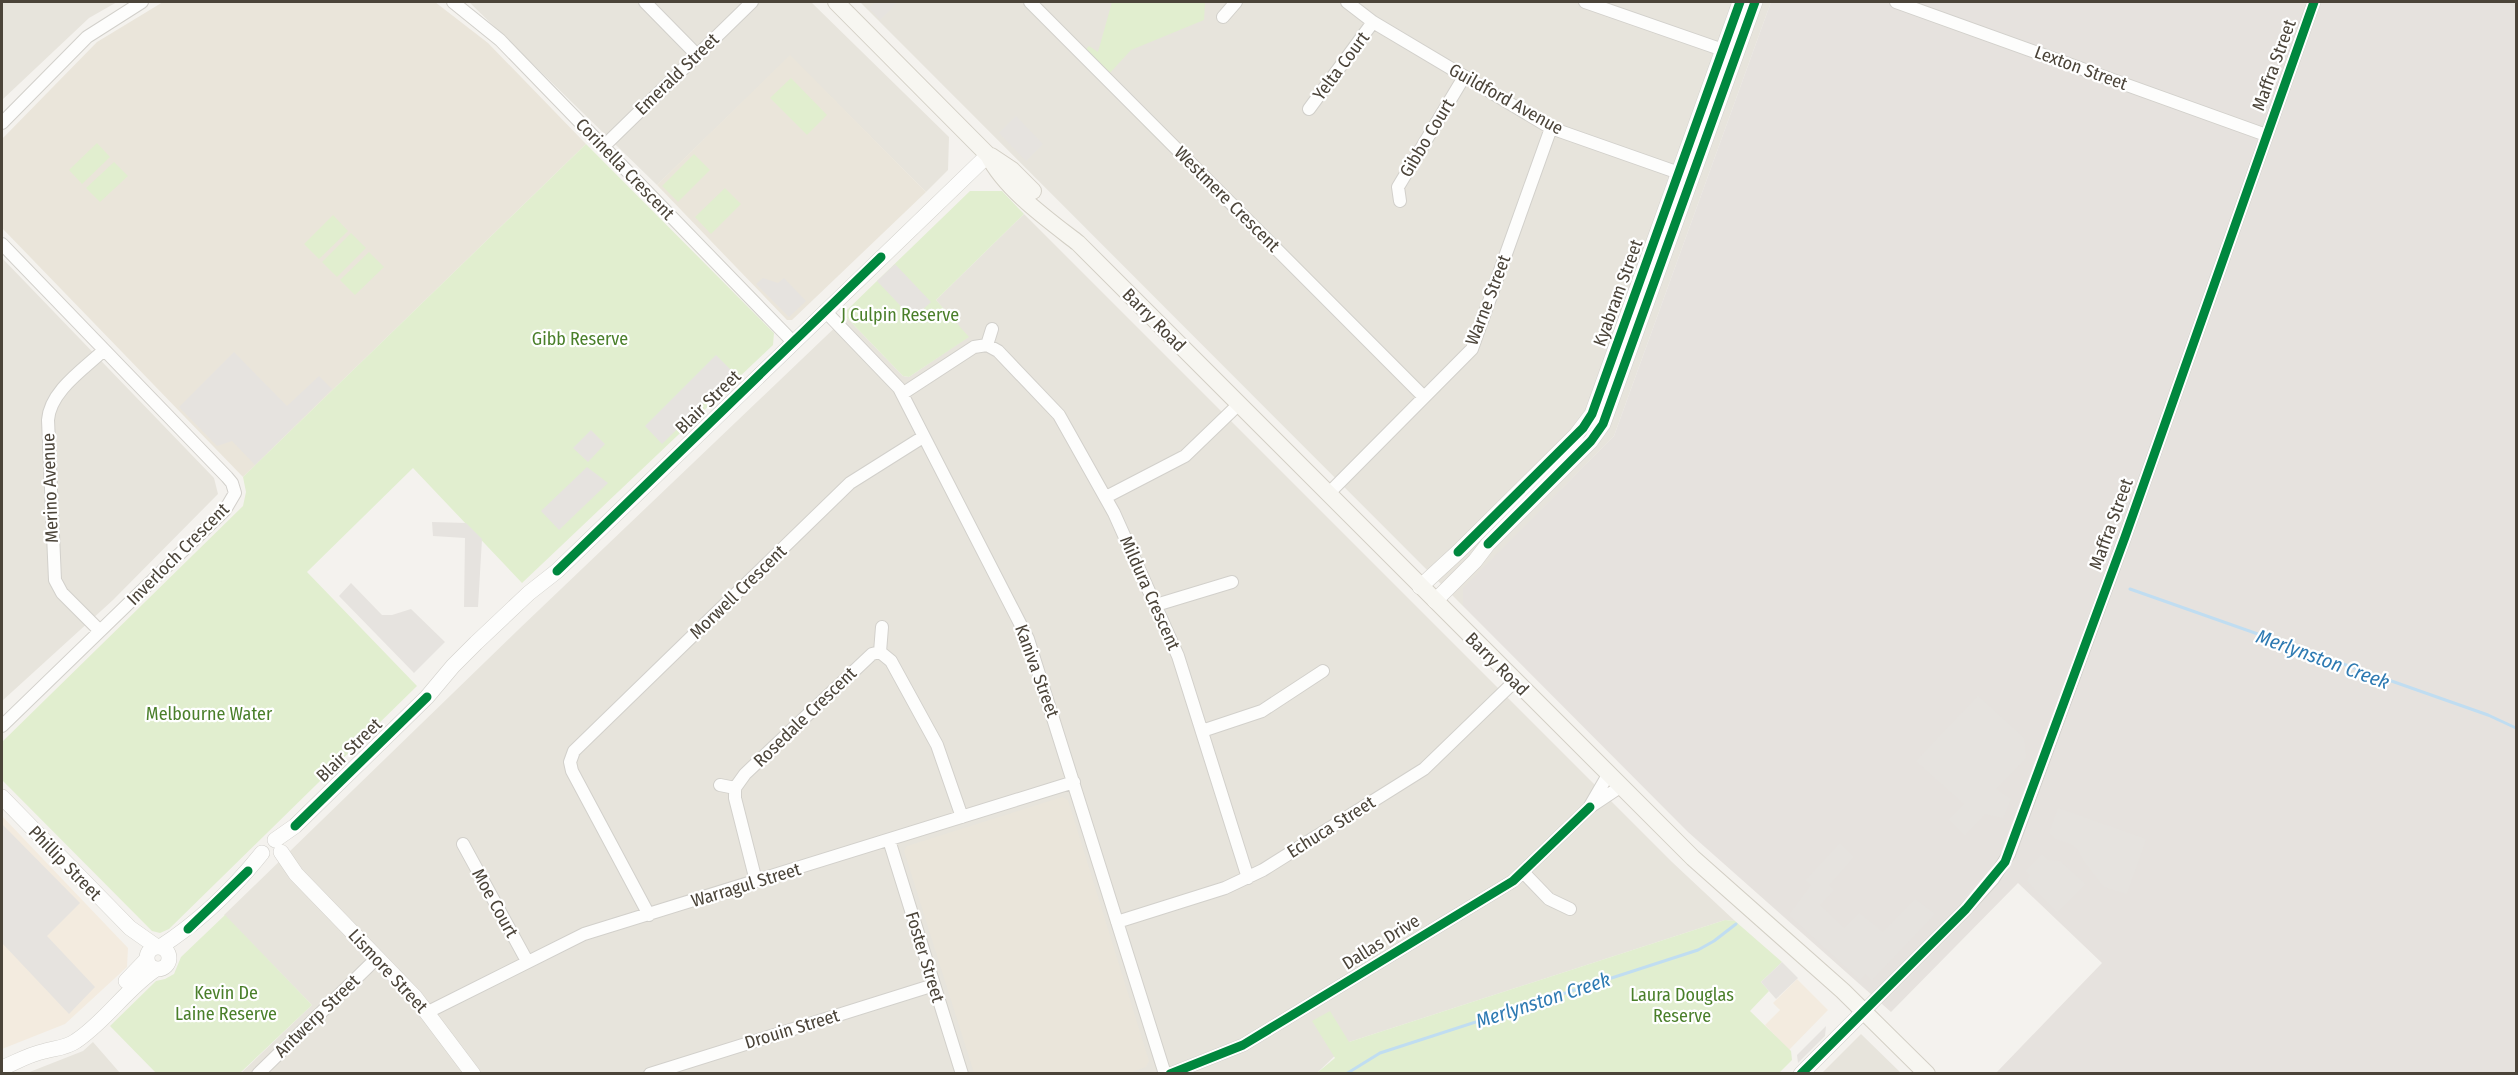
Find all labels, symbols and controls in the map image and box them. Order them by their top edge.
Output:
street label: Maffra Street [2247,16,2301,114]
street label: Yelta Court [1308,27,1374,105]
street label: Emerald Street [630,28,724,119]
street label: Lexton Street [2032,41,2131,95]
street label: Guildford Avenue [1445,59,1567,139]
street label: Gibbo Court [1395,95,1459,181]
street label: Corinella Crescent [571,114,679,224]
street label: Westmere Crescent [1170,142,1284,256]
street label: Kyabram Street [1588,236,1648,350]
street label: Warne Street [1461,252,1515,348]
street label: Barry Road [1118,284,1190,356]
park label: J Culpin Reserve [841,304,959,326]
park label: Gibb Reserve [532,328,628,350]
street label: Blair Street [671,365,745,439]
street label: Merino Avenue [37,433,63,543]
street label: Maffra Street [2084,475,2138,573]
street label: Inverloch Crescent [122,498,234,610]
street label: Mildura Crescent [1115,532,1185,654]
street label: Morwell Crescent [685,540,791,644]
street label: Kaniva Street [1010,622,1064,721]
water label: Merlynston Creek [2253,624,2393,694]
street label: Barry Road [1461,628,1533,700]
street label: Rosedale Crescent [749,662,861,772]
park label: Melbourne Water [146,703,273,725]
street label: Blair Street [312,713,386,787]
street label: Echuca Street [1283,791,1379,863]
street label: Phillip Street [24,821,106,905]
street label: Warragul Street [689,858,804,912]
street label: Moe Court [467,865,523,941]
street label: Foster Street [901,909,949,1005]
street label: Dallas Drive [1338,910,1424,974]
street label: Lismore Street [344,924,432,1018]
water label: Merlynston Creek [1473,967,1613,1033]
street label: Antwerp Street [270,970,364,1062]
park label: Kevin De Laine Reserve [175,982,277,1025]
park label: Laura Douglas Reserve [1630,984,1734,1027]
street label: Drouin Street [742,1004,842,1054]

